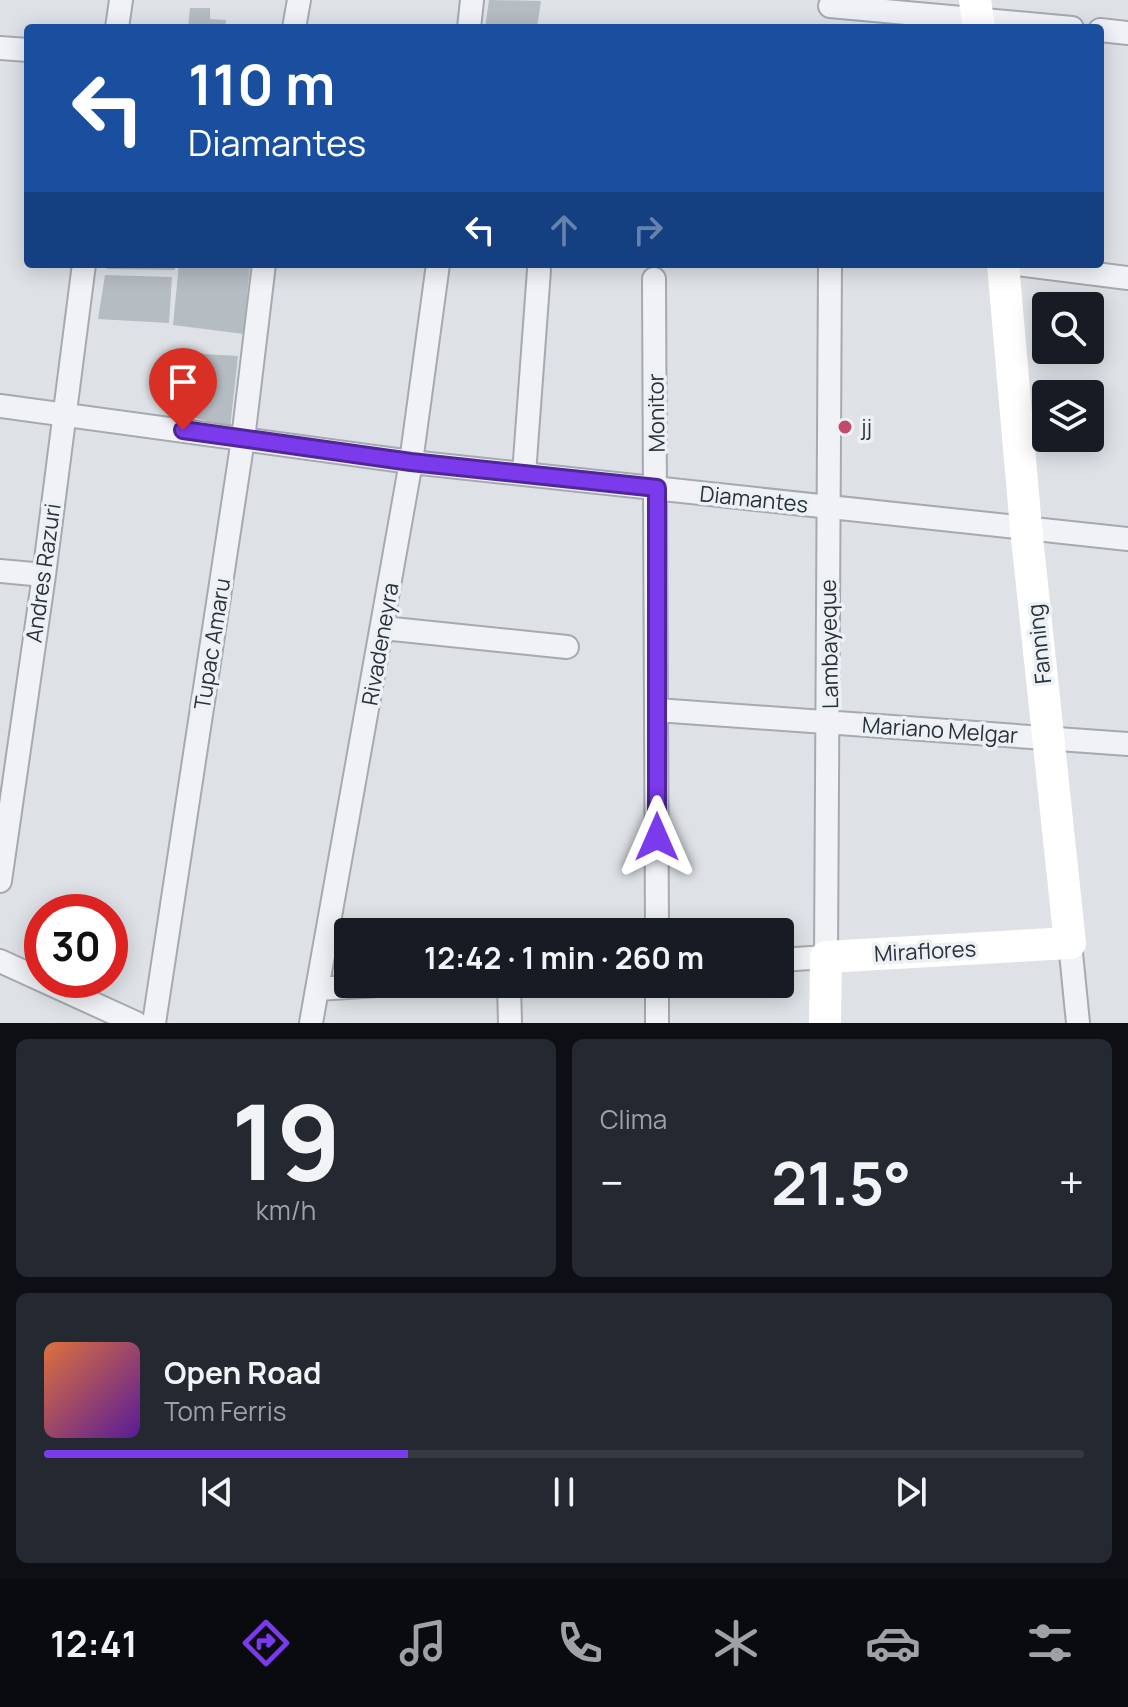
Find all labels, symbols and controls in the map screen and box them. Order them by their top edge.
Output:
text: 110 m [188,45,335,122]
icon: left [56,56,160,160]
text: Diamantes [188,118,366,167]
icon: left [458,208,502,252]
icon: ahead [542,208,586,252]
icon: right [626,208,670,252]
map controls [1032,292,1104,452]
button: search [1032,292,1104,364]
pin [149,348,217,430]
icon: arrive [161,360,205,404]
street label: Monitor [640,373,672,453]
button: layers [1032,380,1104,452]
place label: jj [860,412,872,442]
marker: jj [836,418,854,436]
street label: Diamantes [698,478,810,520]
street label: Andres Razuri [18,501,68,645]
street label: Tupac Amaru [187,576,237,712]
street label: Lambayeque [813,579,845,709]
street label: Rivadeneyra [354,580,406,708]
street label: Fanning [1020,603,1058,685]
street label: Mariano Melgar [861,710,1019,750]
position arrow [615,795,699,879]
speed limit sign: 30 [24,894,128,998]
street label: Miraflores [873,933,977,969]
text: 12:42 · 1 min · 260 m [424,937,704,978]
text: 19 [231,1069,341,1211]
text: Clima [600,1101,667,1137]
text: 21.5° [771,1141,911,1223]
text: − [600,1152,624,1212]
text: + [1059,1152,1084,1212]
text: km/h [256,1192,316,1228]
text: Open Road [164,1352,321,1393]
text: Tom Ferris [164,1393,286,1429]
icon: previous [195,1470,239,1514]
icon: pause [542,1470,586,1514]
icon: next [889,1470,933,1514]
icon: directions [238,1615,294,1671]
icon: music [395,1615,451,1671]
icon: phone [552,1615,608,1671]
icon: climate [708,1615,764,1671]
icon: car [865,1615,921,1671]
icon: filters [1022,1615,1078,1671]
text: 12:41 [50,1619,138,1668]

